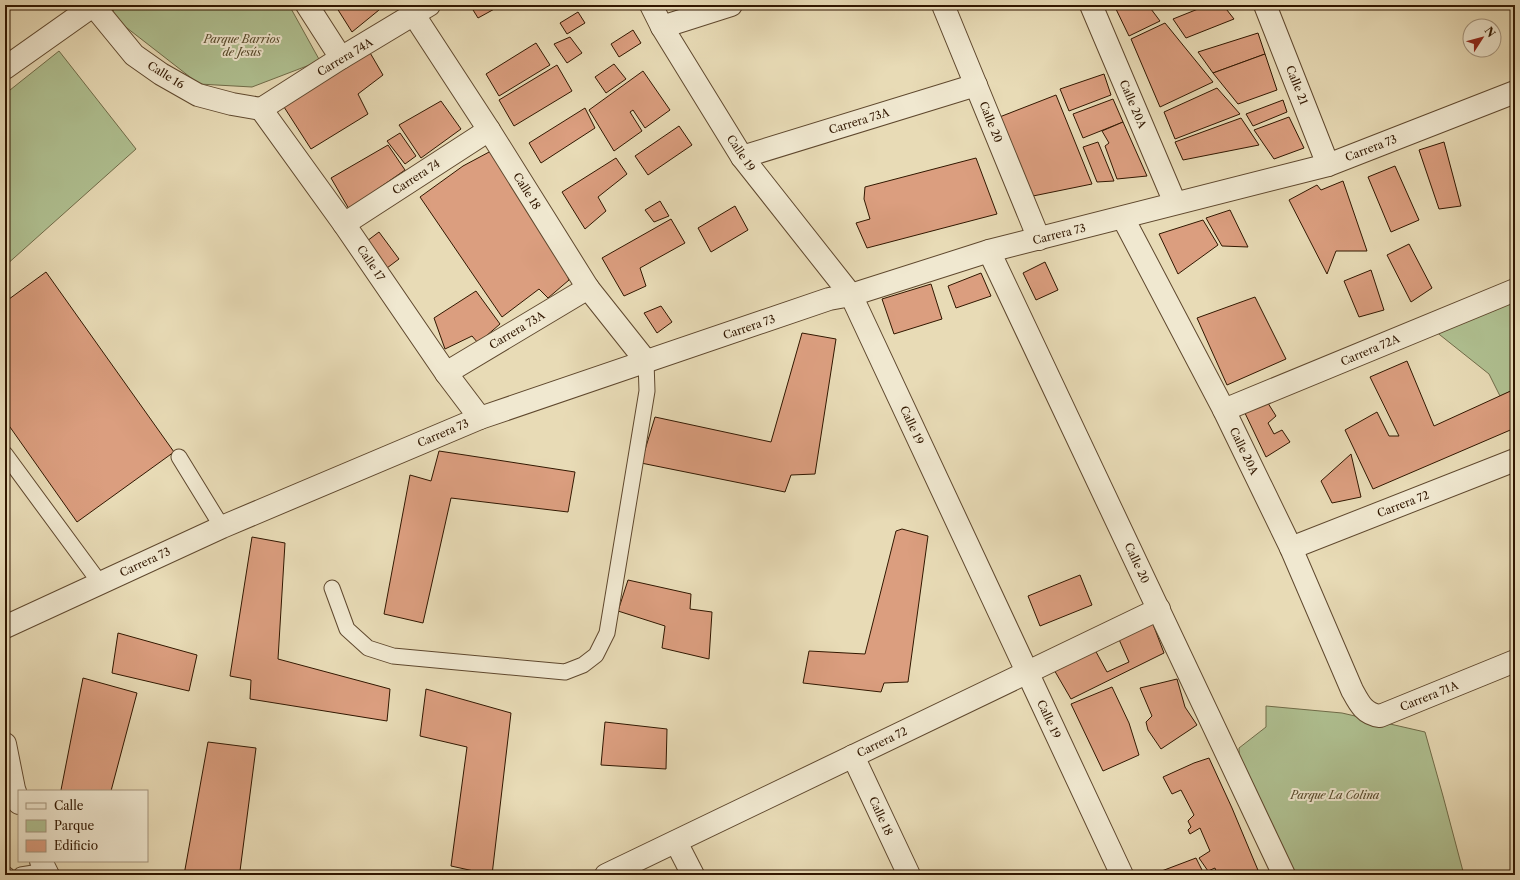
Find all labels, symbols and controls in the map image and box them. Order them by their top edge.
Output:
north arrow [1462,18,1502,58]
text: N [1482,24,1499,40]
park label: Parque Barrios de Jesús [203,32,280,59]
street label: Carrera 74A [315,34,376,79]
street label: Calle 16 [145,58,188,92]
street label: Calle 21 [1283,63,1311,107]
street label: Calle 20A [1117,78,1150,131]
street label: Calle 20 [976,99,1006,145]
street label: Carrera 73A [827,105,892,137]
street label: Calle 19 [724,132,758,174]
street label: Carrera 73 [1343,132,1399,164]
street label: Carrera 74 [389,156,443,198]
street label: Calle 18 [510,170,544,212]
street label: Carrera 73 [1031,221,1087,247]
street label: Calle 17 [354,243,388,284]
street label: Carrera 73A [487,308,548,352]
street label: Carrera 73 [721,312,777,342]
street label: Carrera 72A [1338,331,1402,369]
street label: Calle 19 [897,403,927,447]
street label: Carrera 73 [415,416,471,450]
street label: Calle 20A [1226,425,1262,478]
street label: Carrera 72 [1375,488,1431,520]
street label: Calle 20 [1122,540,1152,586]
street label: Carrera 73 [117,544,173,580]
street label: Carrera 71A [1398,678,1461,714]
street label: Calle 19 [1034,697,1064,741]
street label: Carrera 72 [854,724,910,760]
park label: Parque La Colina [1290,788,1380,802]
legend [18,790,148,862]
street label: Calle 18 [866,794,896,838]
text: Calle [54,798,84,813]
text: Parque [54,818,95,833]
text: Edificio [54,838,98,853]

